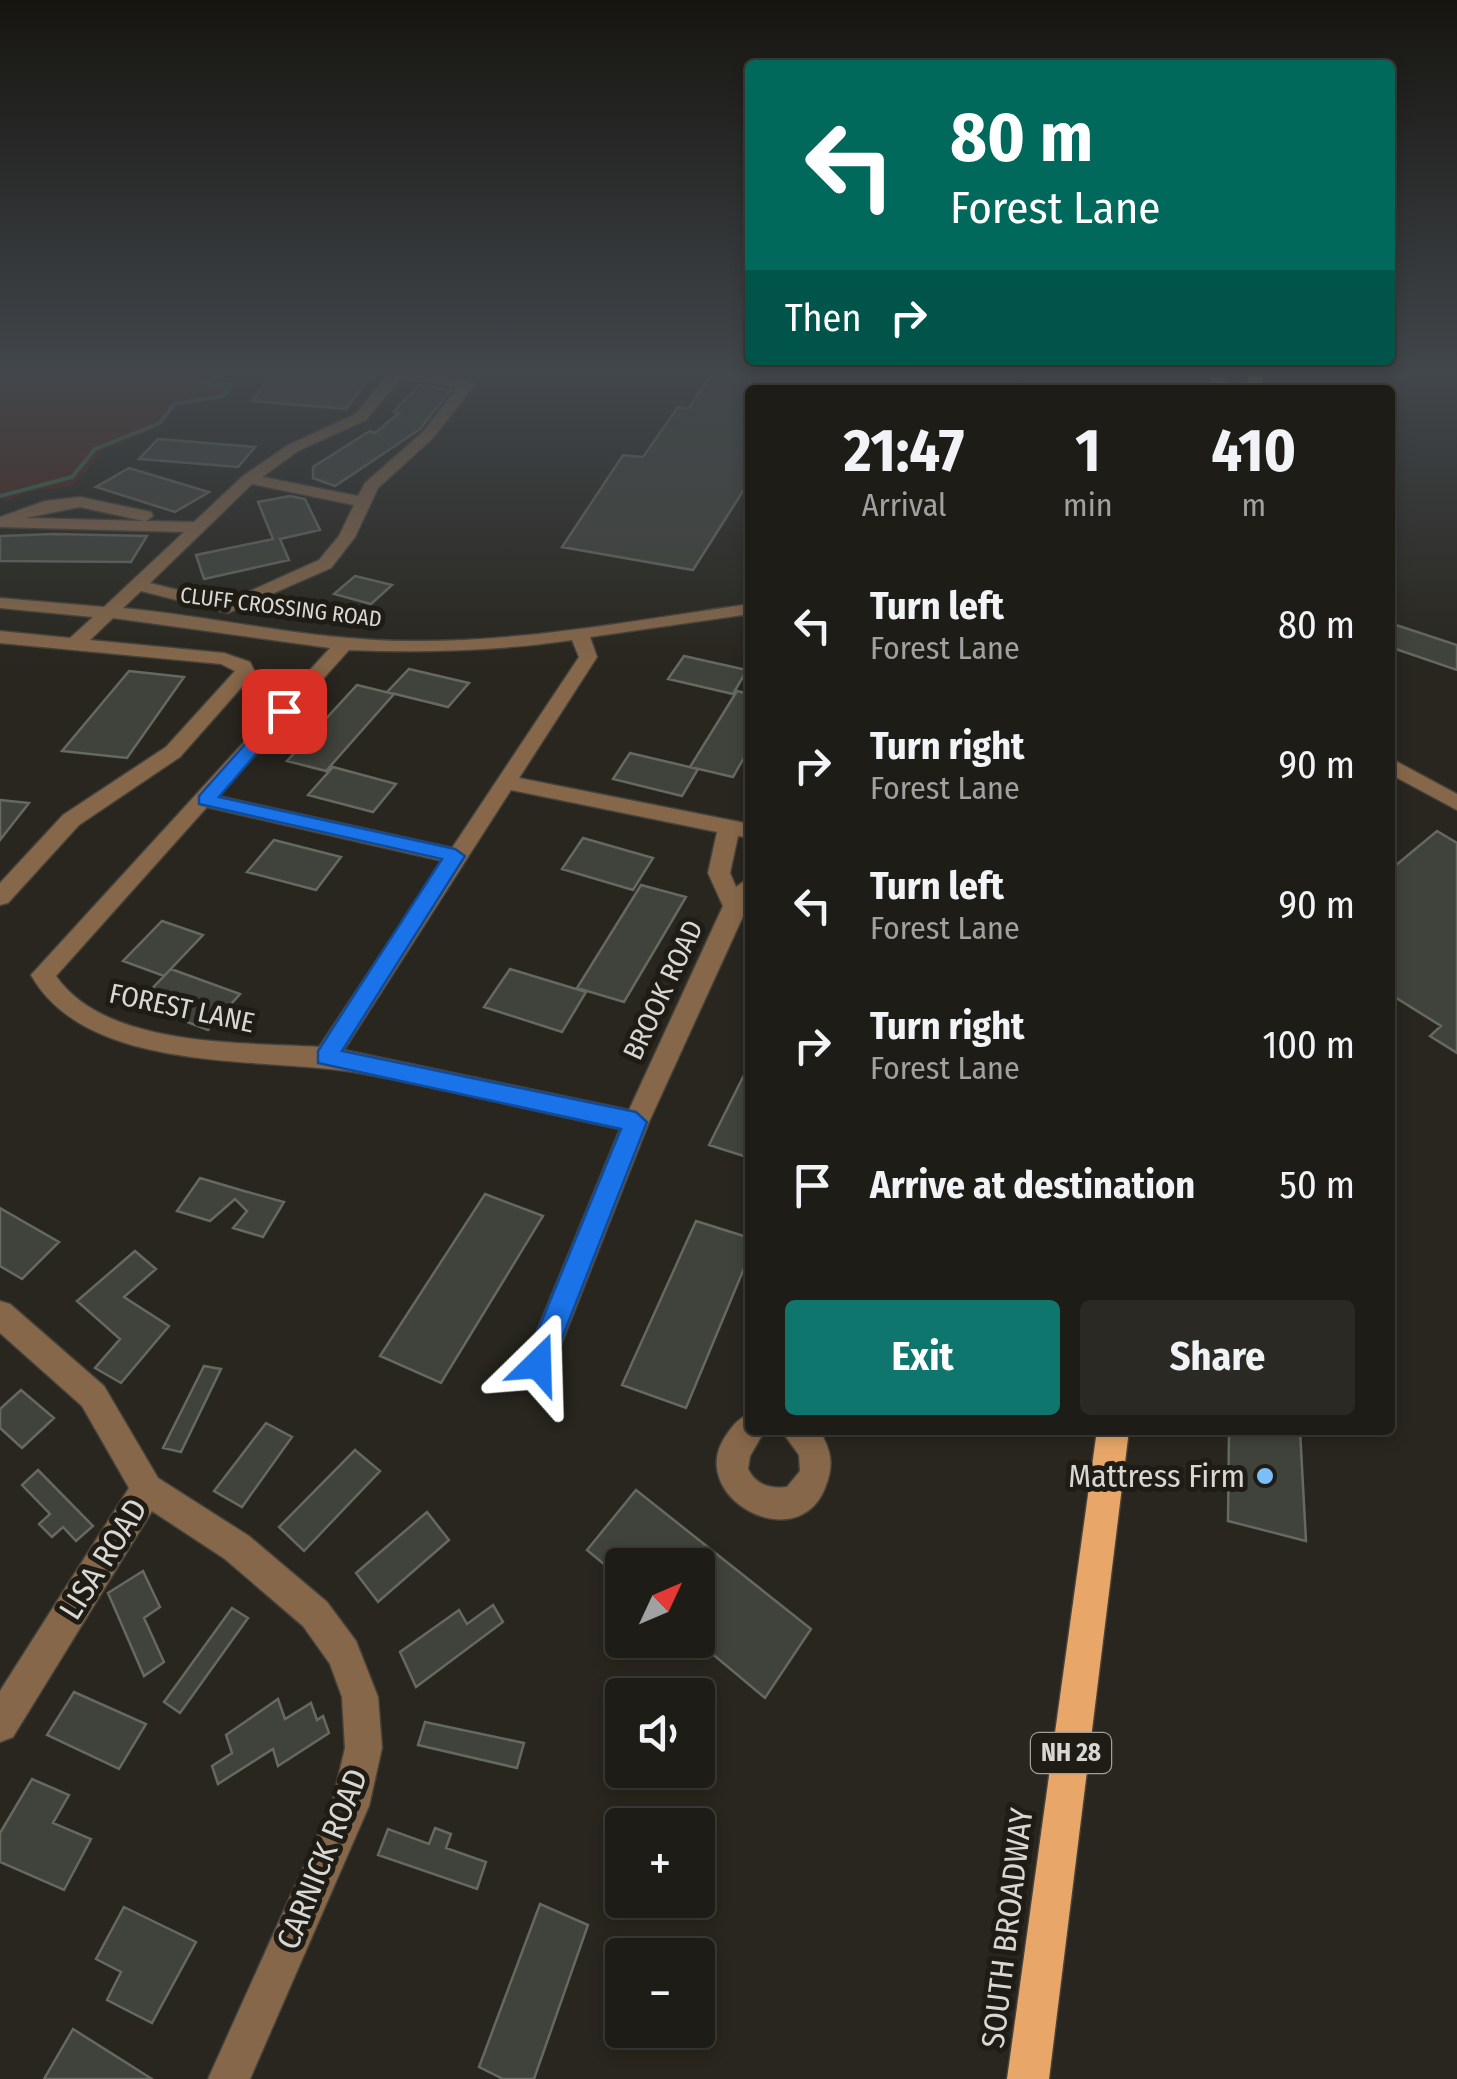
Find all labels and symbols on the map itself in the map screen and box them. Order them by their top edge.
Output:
street label: CLUFF CROSSING ROAD [179,581,383,633]
pin [242,669,327,754]
street label: BROOK ROAD [616,915,710,1065]
street label: FOREST LANE [106,977,258,1039]
position arrow [486,1312,590,1416]
place label: Mattress Firm [1068,1457,1245,1495]
marker: Mattress Firm [1254,1465,1276,1487]
street label: LISA ROAD [51,1492,155,1626]
north arrow [605,1548,715,1658]
road number: NH 28 [1031,1733,1111,1773]
street label: CARNICK ROAD [269,1763,375,1955]
street label: SOUTH BROADWAY [973,1806,1041,2050]

